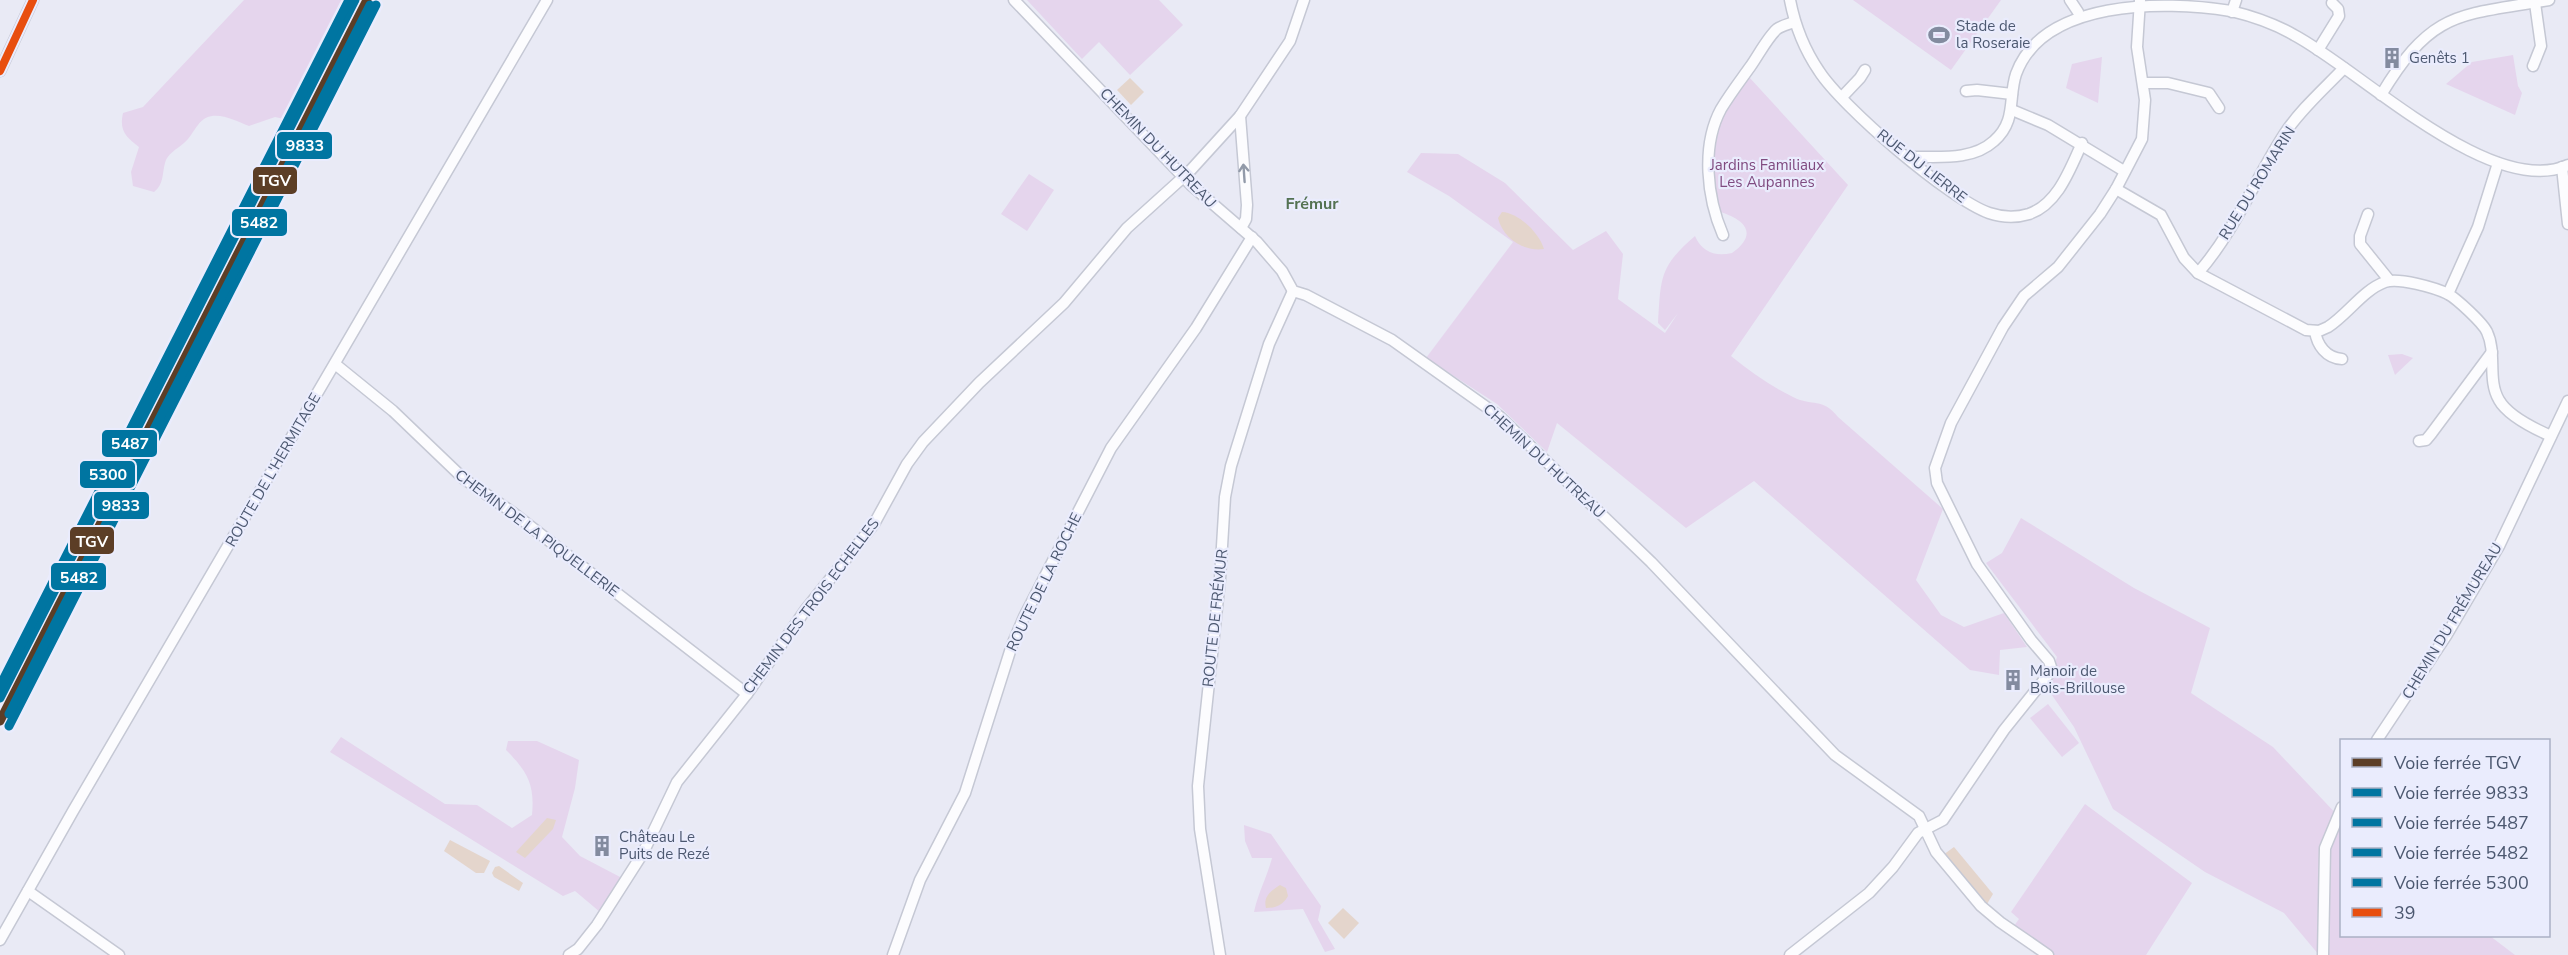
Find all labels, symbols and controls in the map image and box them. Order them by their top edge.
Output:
place label: Stade de la Roseraie [1956,16,2030,53]
sports icon: Stade de la Roseraie [1927,23,1951,47]
building icon: Genêts 1 [2380,46,2404,70]
place label: Genêts 1 [2409,48,2470,68]
street label: CHEMIN DU HUTREAU [1095,84,1221,212]
street label: RUE DU ROMARIN [2214,123,2300,243]
street label: RUE DU LIERRE [1873,125,1971,207]
line badge: 9833 [276,131,333,160]
text: 9833 [286,135,324,157]
park label: Jardins Familiaux Les Aupannes [1709,155,1824,192]
one-way arrow [1239,163,1250,183]
line badge: TGV [252,166,298,195]
text: TGV [259,170,292,192]
district label: Frémur [1285,193,1339,215]
line badge: 5482 [231,208,288,237]
text: 5482 [240,212,278,234]
street label: ROUTE DE L'HERMITAGE [221,390,325,550]
street label: CHEMIN DU HUTREAU [1479,399,1609,523]
line badge: 5487 [101,429,158,458]
text: 5487 [111,433,149,455]
line badge: 5300 [79,460,136,489]
text: 5300 [89,464,127,486]
street label: CHEMIN DE LA PIQUELLERIE [451,465,623,601]
line badge: 9833 [93,491,150,520]
text: 9833 [102,495,140,517]
street label: ROUTE DE LA ROCHE [1002,509,1086,655]
street label: CHEMIN DES TROIS ECHELLES [738,514,884,698]
line badge: TGV [69,526,115,555]
text: TGV [76,531,109,553]
street label: CHEMIN DU FRÉMUREAU [2397,539,2507,703]
street label: ROUTE DE FRÉMUR [1198,548,1232,688]
line badge: 5482 [50,562,107,591]
text: 5482 [60,567,98,589]
place label: Manoir de Bois-Brillouse [2030,661,2125,698]
building icon: Manoir de Bois-Brillouse [2001,668,2025,692]
legend [2340,739,2550,937]
text: Voie ferrée TGV [2393,751,2522,775]
text: Voie ferrée 9833 [2393,781,2529,805]
text: Voie ferrée 5487 [2393,811,2529,835]
place label: Château Le Puits de Rezé [619,827,710,864]
building icon: Château Le Puits de Rezé [590,834,614,858]
text: Voie ferrée 5482 [2393,841,2529,865]
text: Voie ferrée 5300 [2393,871,2529,895]
text: 39 [2394,901,2416,925]

